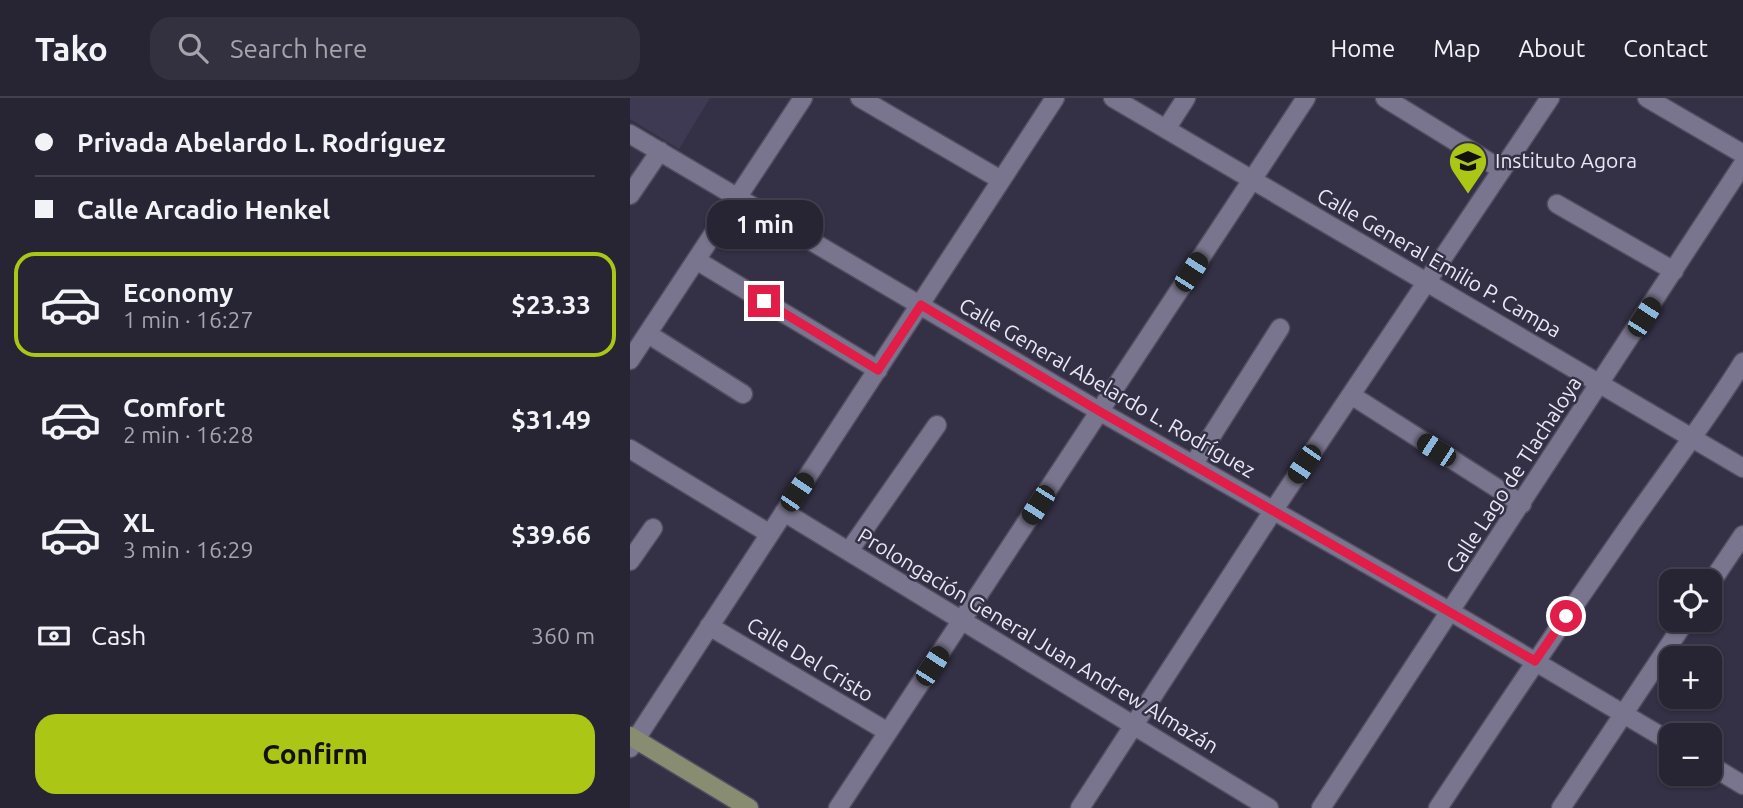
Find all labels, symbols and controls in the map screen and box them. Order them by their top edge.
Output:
search box [150,17,640,80]
icon: search [174,29,212,67]
text: Tako [35,30,108,67]
text: Search here [230,34,367,63]
text: Home [1330,35,1395,62]
text: Map [1433,35,1480,62]
text: About [1518,35,1585,62]
text: Contact [1623,35,1708,62]
text: Privada Abelardo L. Rodríguez [77,128,445,157]
school or university icon: Instituto Agora [1447,140,1489,195]
place label: Instituto Agora [1495,148,1637,172]
street label: Calle General Emilio P. Campa [1313,182,1566,342]
text: Calle Arcadio Henkel [77,195,330,224]
callout: 1 min [706,200,822,248]
text: 1 min [736,212,794,237]
car [1171,249,1212,295]
icon: car [39,273,102,336]
text: Economy [123,278,233,307]
route end [748,285,780,317]
text: $23.33 [511,290,591,319]
street label: Calle General Abelardo L. Rodríguez [955,292,1260,482]
car [1624,294,1665,340]
text: 1 min · 16:27 [123,307,254,332]
street label: Calle Lago de Tlachaloya [1441,372,1586,577]
icon: car [39,388,102,451]
text: Comfort [123,393,226,422]
text: $31.49 [511,405,591,434]
text: 2 min · 16:28 [123,422,254,447]
car [1413,430,1460,470]
car [1284,441,1325,487]
car [777,469,818,515]
car [1018,482,1059,528]
icon: car [39,503,102,566]
text: XL [123,508,154,537]
text: $39.66 [511,520,591,549]
street label: Prolongación General Juan Andrew Almazán [854,523,1223,758]
text: 3 min · 16:29 [123,537,254,562]
map controls [1659,569,1722,786]
button: locate [1659,569,1722,632]
route start [1550,600,1582,632]
street label: Calle Del Cristo [743,612,878,706]
icon: cash [35,617,73,655]
text: Cash [91,621,146,650]
text: 360 m [531,623,595,648]
car [912,643,953,689]
button: + [1659,646,1722,709]
button: Confirm [35,714,595,794]
button: − [1659,723,1722,786]

